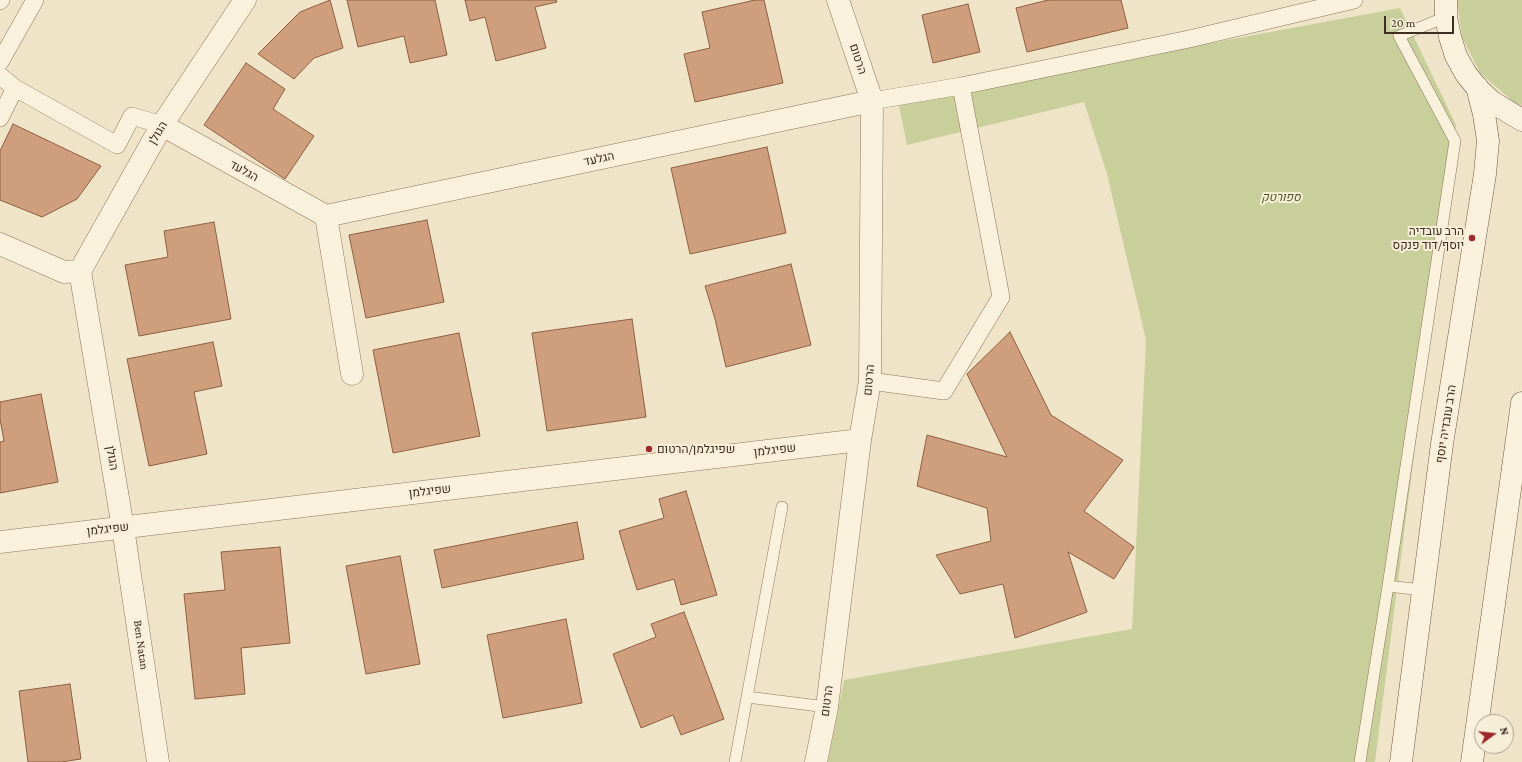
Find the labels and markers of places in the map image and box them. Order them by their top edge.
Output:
place label: הרב עובדיה יוסף/דוד פנקס [1393,224,1464,252]
marker: הרב עובדיה יוסף/דוד פנקס [1467,233,1477,243]
place label: שפיגלמן/הרטום [657,442,735,456]
marker: שפיגלמן/הרטום [644,444,654,454]

